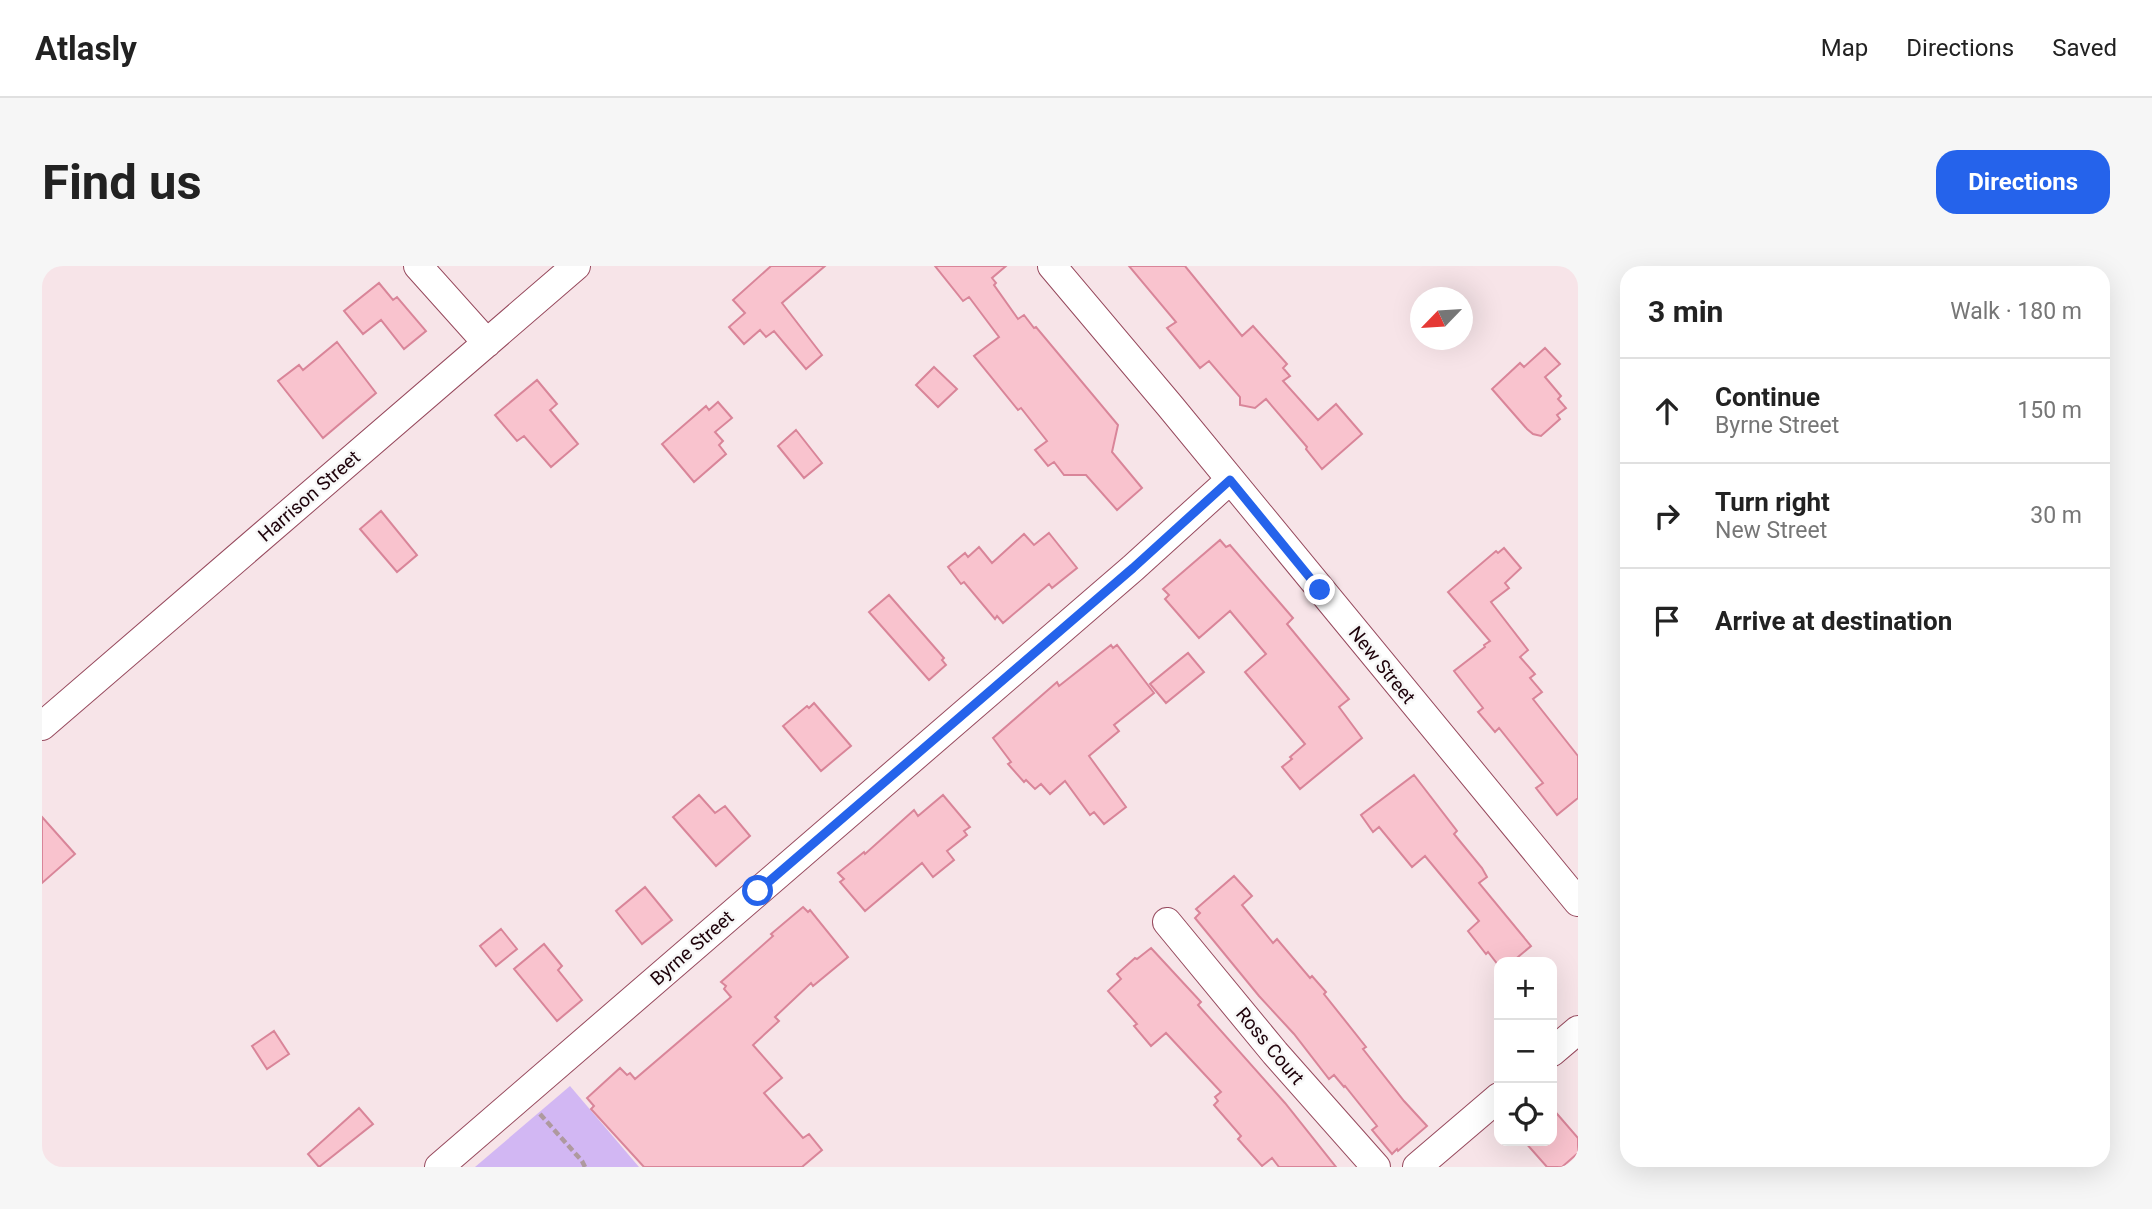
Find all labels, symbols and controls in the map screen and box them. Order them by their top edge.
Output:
text: Atlasly [35,29,137,68]
text: Map [1821,34,1868,62]
text: Directions [1906,34,2014,62]
text: Saved [2052,34,2117,62]
button: Directions [1936,150,2110,214]
text: Find us [42,154,202,211]
north arrow [1410,287,1473,350]
text: 3 min [1648,294,1723,329]
text: Walk · 180 m [1950,298,2082,325]
text: Continue [1715,382,1820,412]
icon: ahead [1648,392,1686,430]
text: 150 m [2017,397,2082,424]
text: Byrne Street [1715,412,1839,439]
street label: Harrison Street [253,446,365,546]
text: Turn right [1715,487,1830,517]
icon: right [1648,497,1686,535]
text: 30 m [2030,502,2082,529]
text: New Street [1715,517,1827,544]
route end [1304,574,1335,605]
icon: arrive [1648,602,1686,640]
text: Arrive at destination [1715,606,1952,636]
street label: New Street [1344,622,1420,708]
route start [742,875,773,906]
street label: Byrne Street [646,906,738,990]
map controls [1494,957,1557,1146]
button: + [1494,957,1557,1020]
street label: Ross Court [1231,1003,1309,1089]
button: − [1494,1020,1557,1083]
button: locate [1494,1083,1557,1146]

